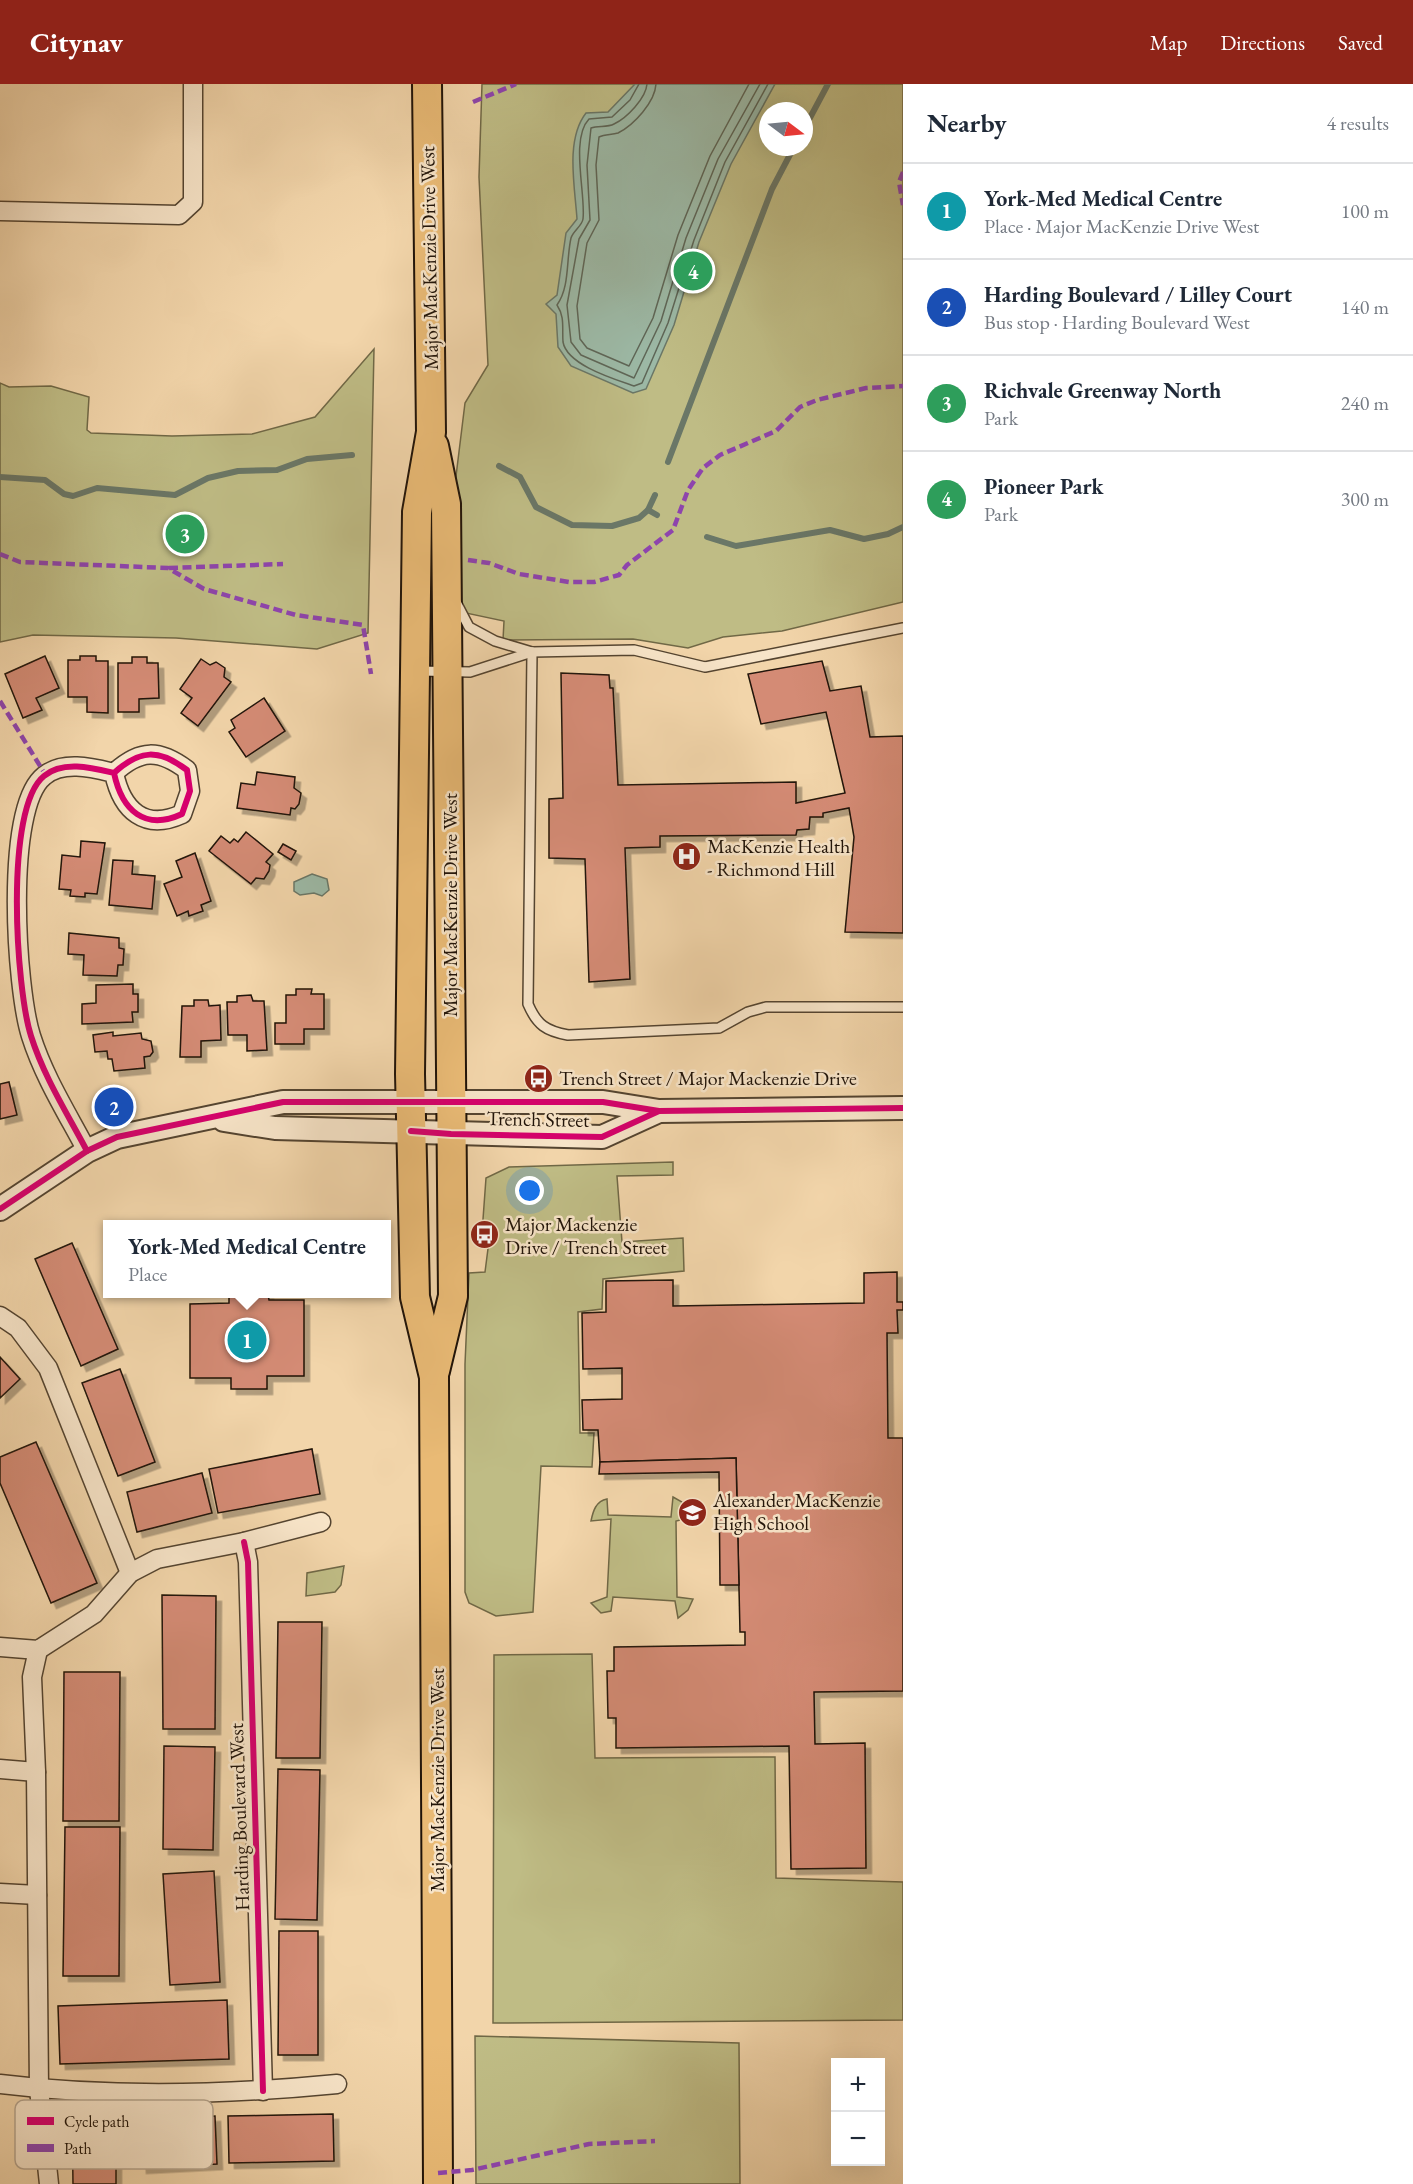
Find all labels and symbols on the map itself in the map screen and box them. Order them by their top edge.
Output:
north arrow [759,102,813,156]
street label: Major MacKenzie Drive West [414,145,444,370]
pin: 4 [674,248,712,294]
pin: 3 [166,512,204,556]
street label: Major MacKenzie Drive West [437,792,463,1017]
place label: MacKenzie Health - Richmond Hill [707,833,850,882]
hospital icon: MacKenzie Health - Richmond Hill [670,841,702,873]
bus stop icon: Trench Street / Major Mackenzie Drive [522,1062,554,1094]
place label: Trench Street / Major Mackenzie Drive [559,1065,857,1091]
pin: 2 [94,1084,134,1130]
street label: Trench Street [486,1105,590,1133]
your location [515,1176,544,1205]
place label: Major Mackenzie Drive / Trench Street [505,1211,667,1260]
bus stop icon: Major Mackenzie Drive / Trench Street [468,1219,500,1251]
pin: 1 [228,1318,266,1362]
place label: Alexander MacKenzie High School [712,1487,881,1536]
school or university icon: Alexander MacKenzie High School [676,1496,708,1528]
street label: Major MacKenzie Drive West [424,1667,450,1892]
street label: Harding Boulevard West [223,1722,255,1911]
legend [15,2100,213,2169]
text: Cycle path [64,2111,129,2132]
text: Path [64,2138,92,2159]

